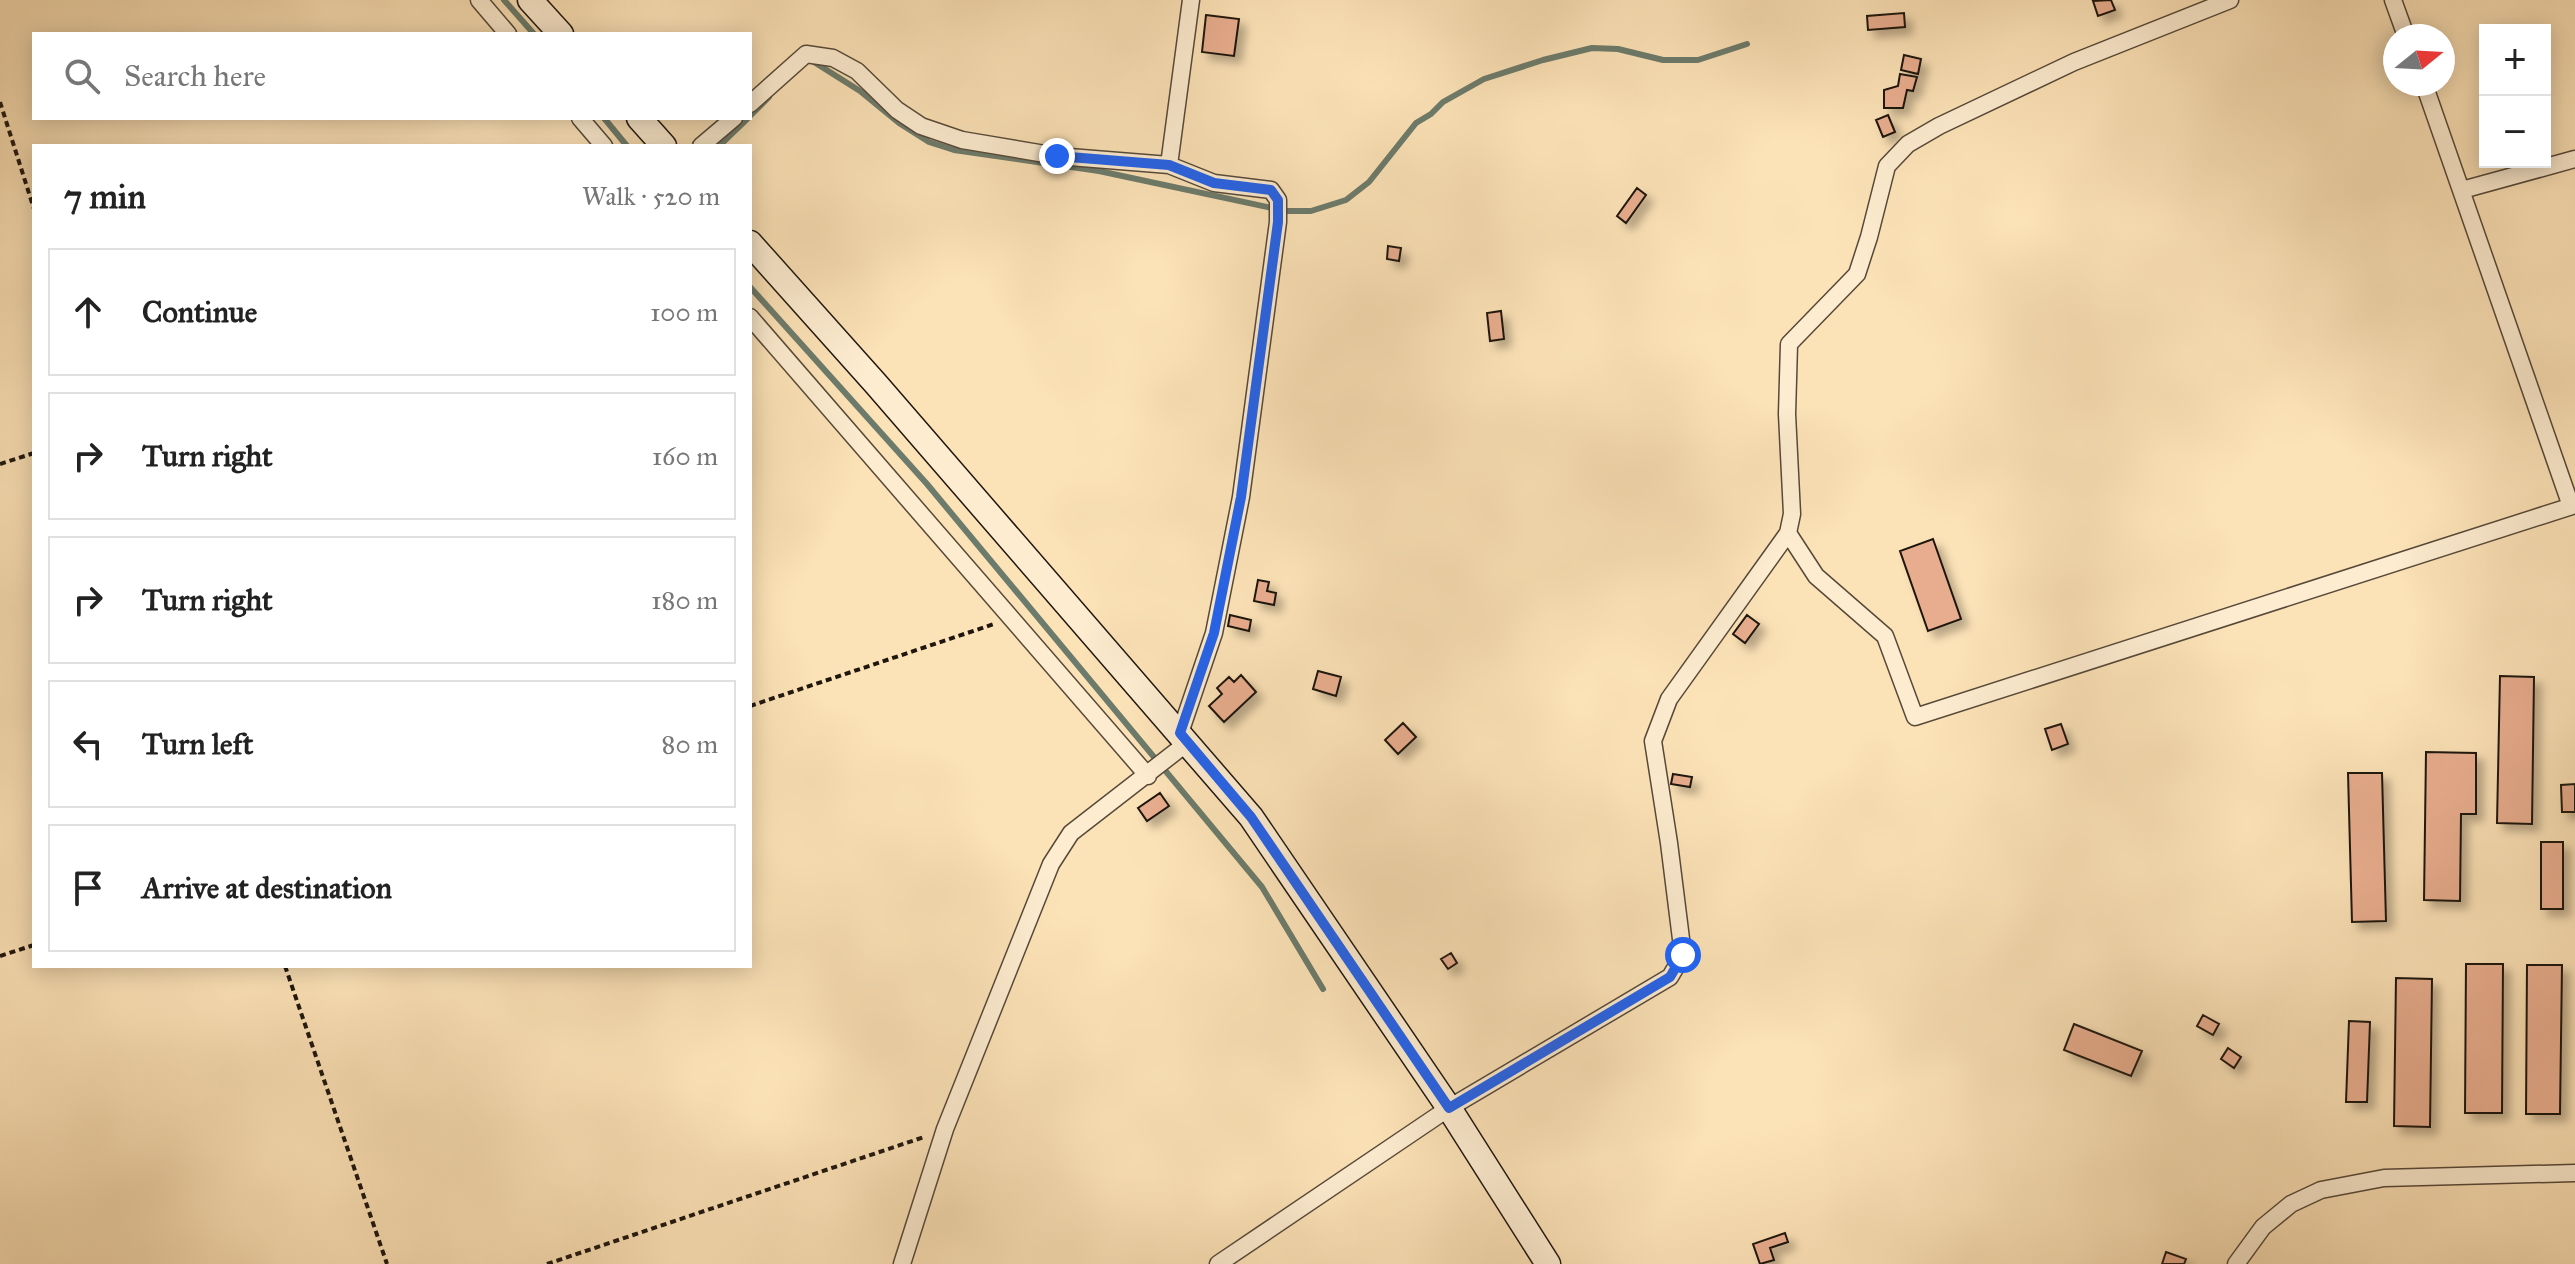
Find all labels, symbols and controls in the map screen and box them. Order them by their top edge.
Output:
north arrow [2383,24,2455,96]
map controls [2479,24,2551,168]
button: + [2479,24,2551,96]
search box [32,32,752,120]
icon: search [60,54,104,98]
text: Search here [124,58,266,94]
button: − [2479,96,2551,168]
route end [1039,138,1075,174]
text: 7 min [64,176,146,217]
text: Walk · 520 m [582,180,720,212]
icon: ahead [66,290,110,334]
text: Continue [142,294,257,330]
text: 100 m [650,296,718,328]
icon: right [66,434,110,478]
text: Turn right [142,438,273,474]
text: 160 m [652,440,718,472]
icon: right [66,578,110,622]
text: Turn right [142,582,273,618]
text: 180 m [651,584,718,616]
icon: left [66,722,110,766]
text: Turn left [142,726,253,762]
text: 80 m [662,728,718,760]
icon: arrive [66,866,110,910]
text: Arrive at destination [142,870,392,906]
route start [1665,937,1701,973]

